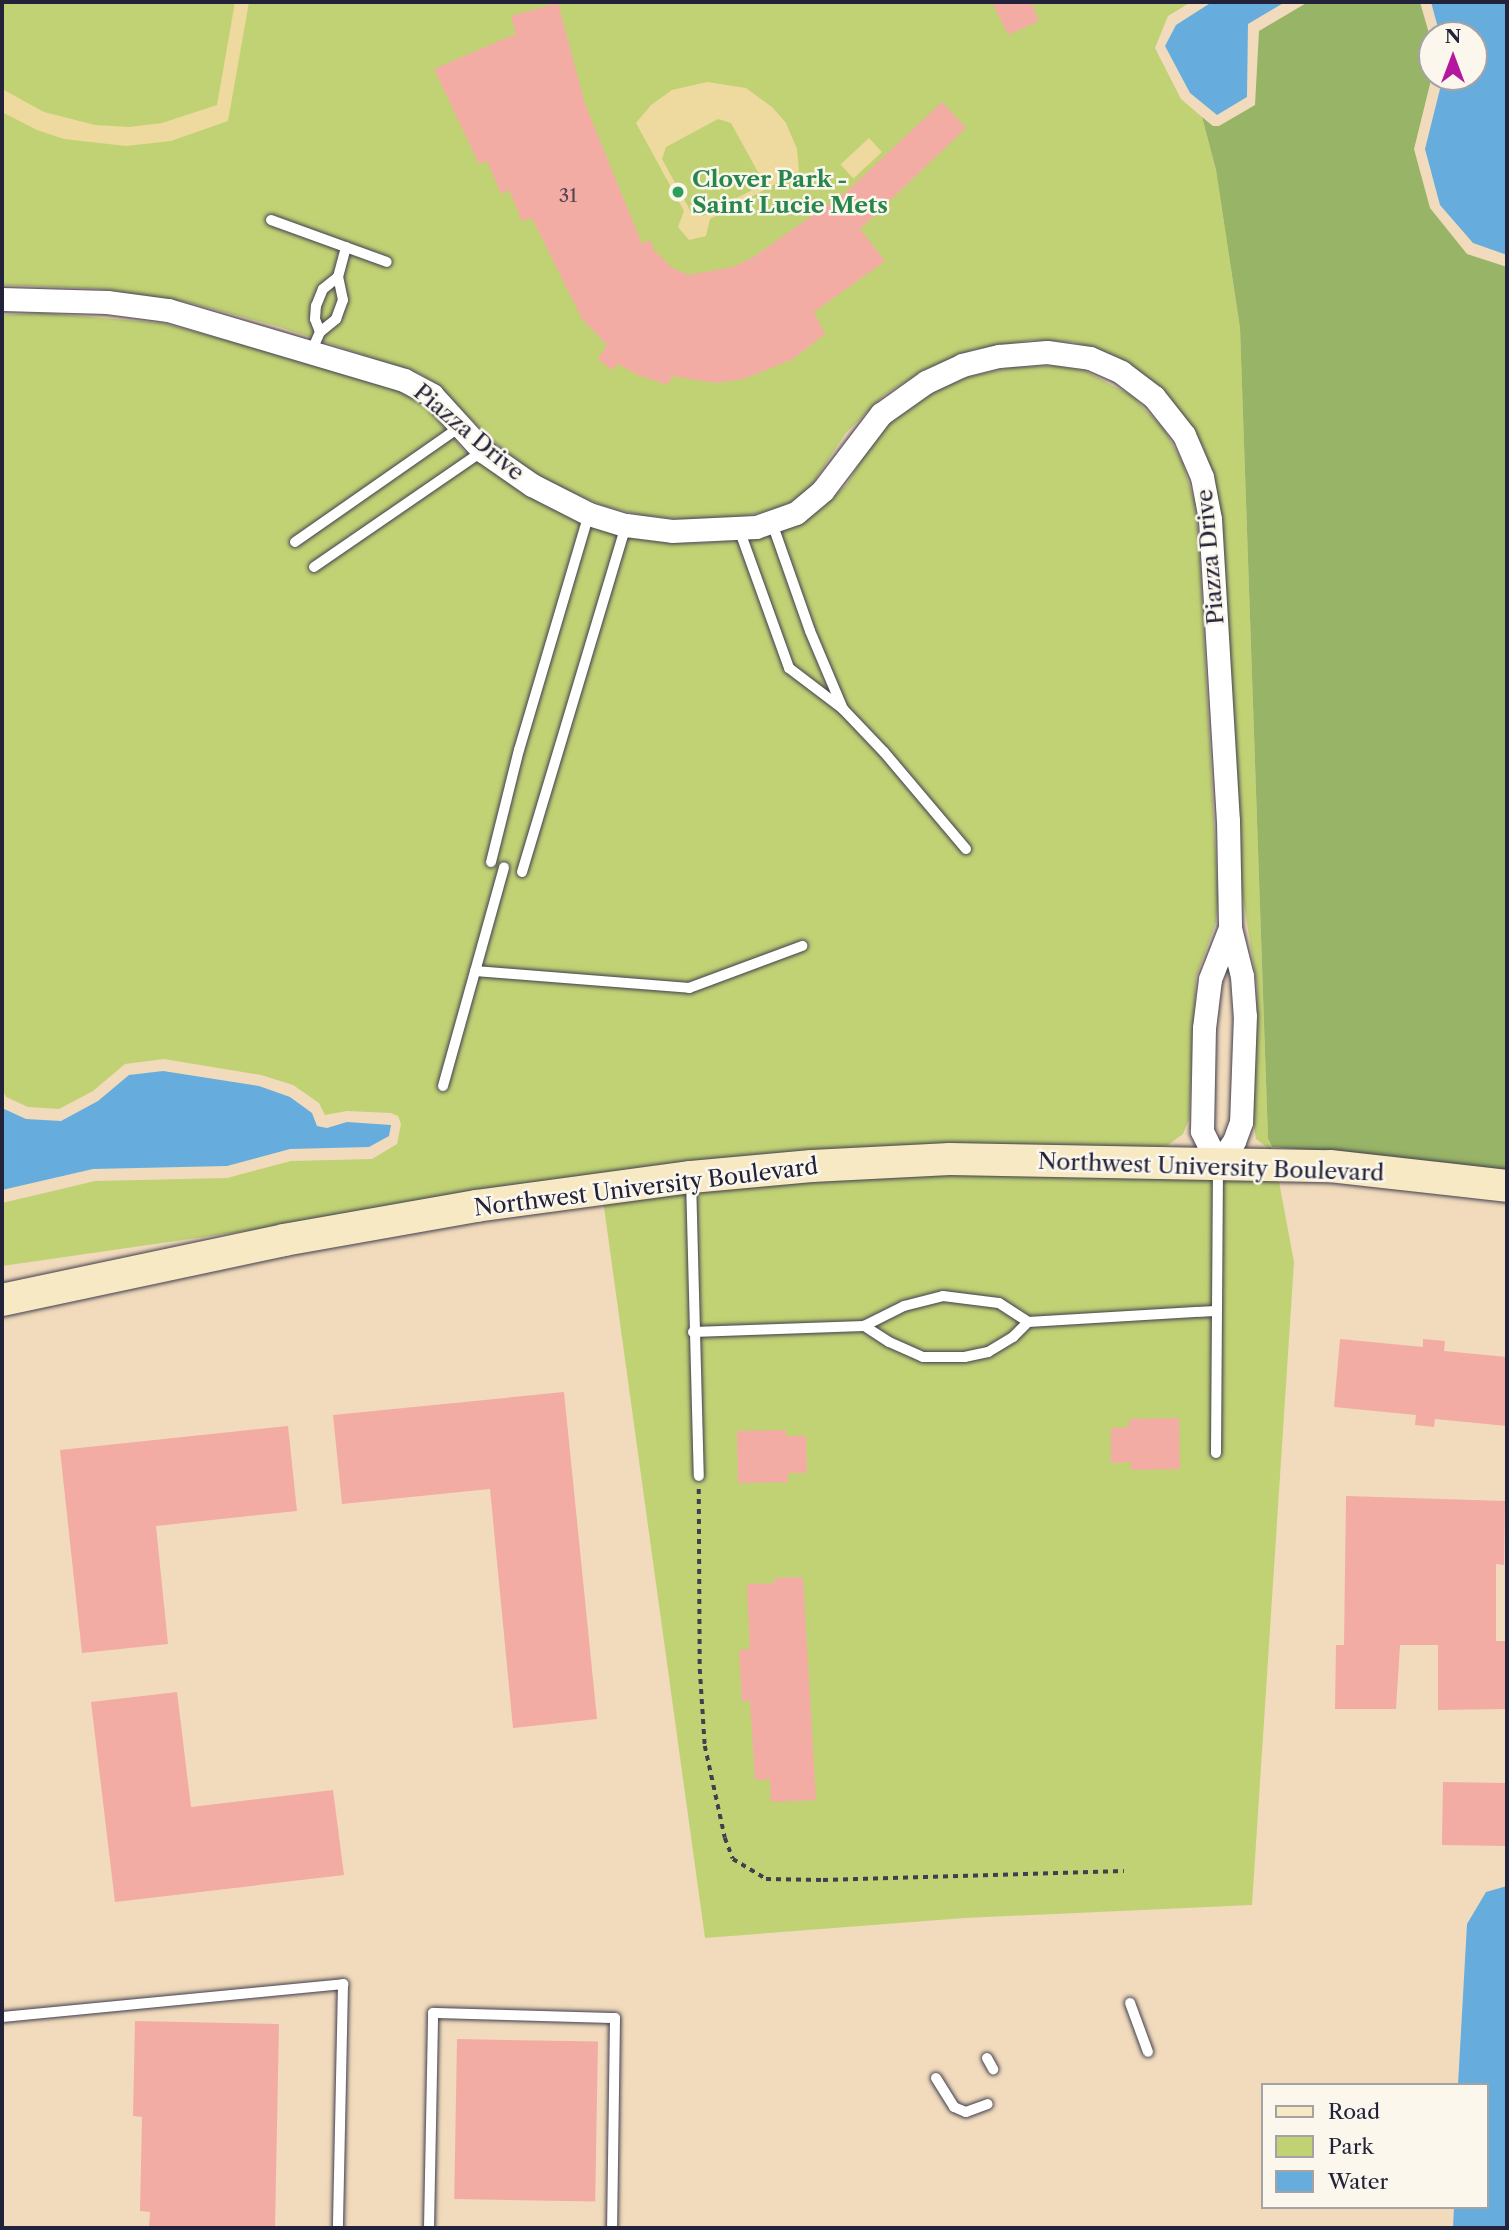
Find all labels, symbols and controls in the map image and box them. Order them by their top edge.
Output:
north arrow [1418,21,1488,91]
text: N [1445,25,1461,48]
place label: Clover Park - Saint Lucie Mets [692,165,888,219]
marker: Clover Park - Saint Lucie Mets [670,184,686,200]
house number: 31 [559,185,577,207]
street label: Piazza Drive [408,378,530,486]
street label: Piazza Drive [1190,488,1230,626]
street label: Northwest University Boulevard [1037,1147,1385,1187]
street label: Northwest University Boulevard [472,1152,820,1222]
legend [1260,2083,1488,2209]
text: Road [1328,2099,1380,2124]
text: Park [1328,2134,1374,2159]
text: Water [1328,2169,1388,2194]

